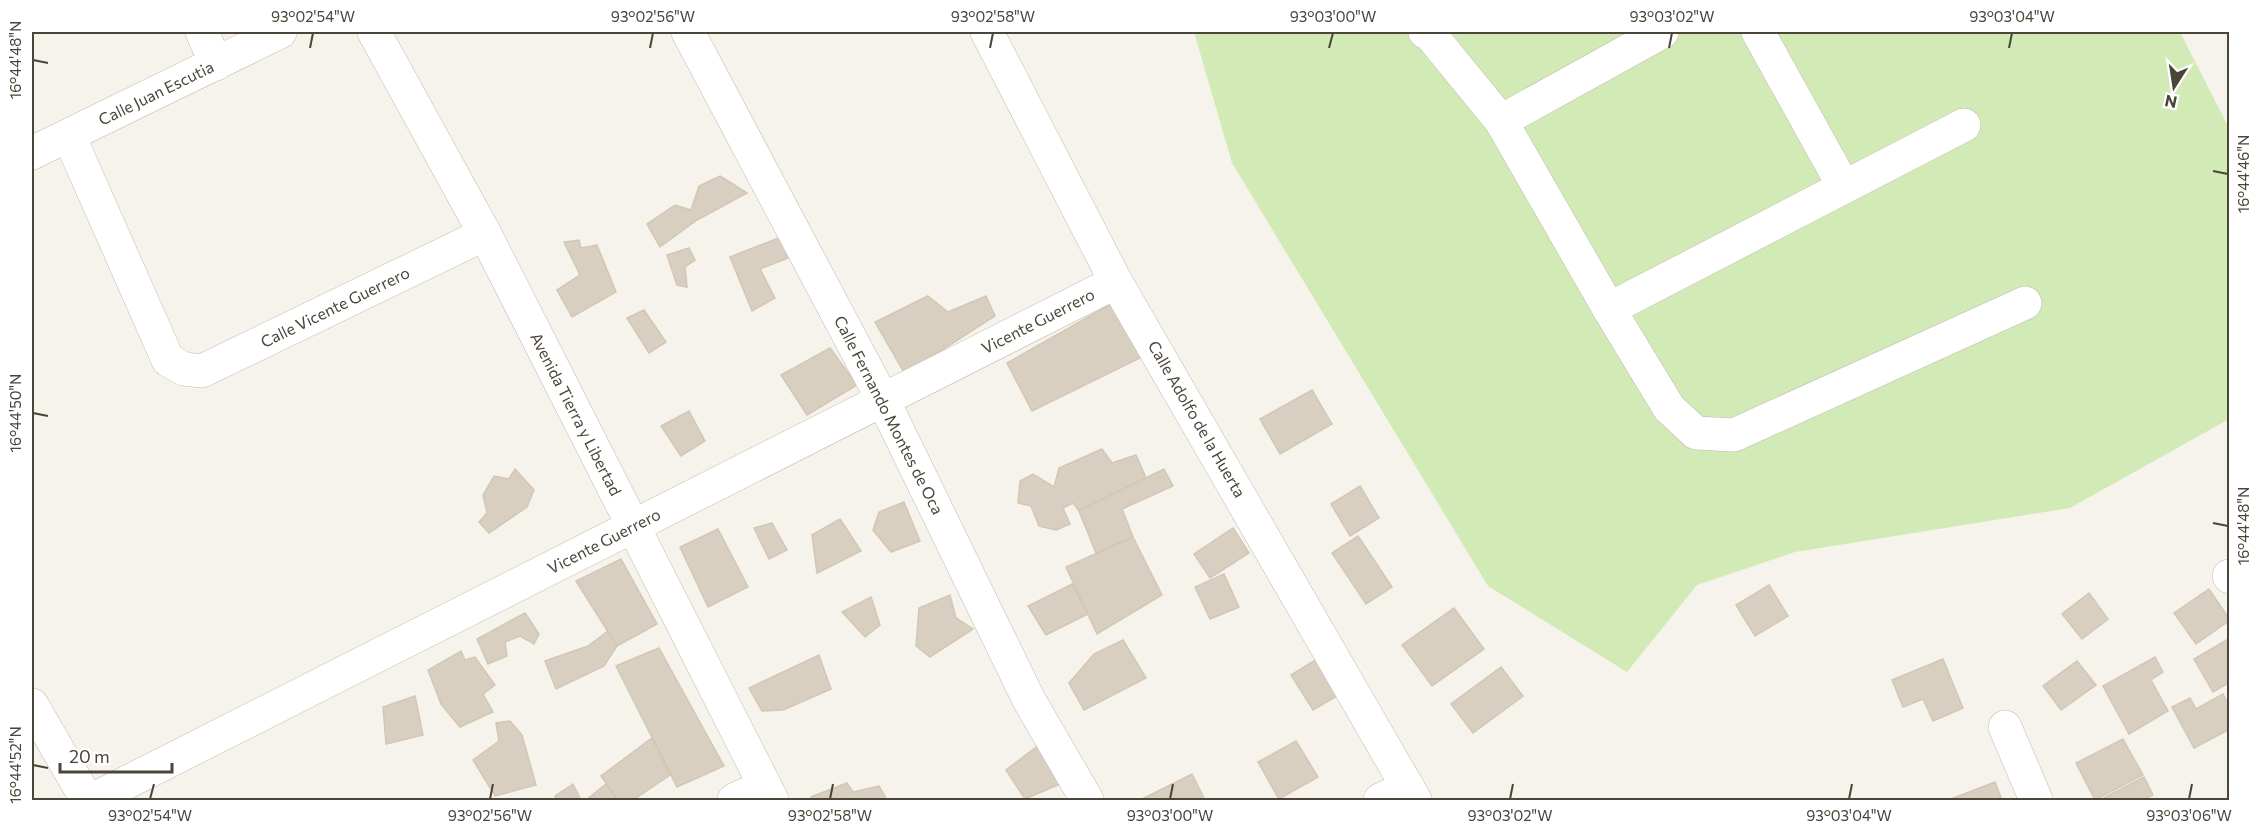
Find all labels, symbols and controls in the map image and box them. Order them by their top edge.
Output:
text: 93°02'54"W [271,7,355,25]
text: 93°02'56"W [611,7,695,25]
text: 93°02'58"W [951,7,1035,25]
text: 93°03'00"W [1290,7,1376,25]
text: 93°03'02"W [1630,7,1714,25]
text: 93°03'04"W [1969,7,2055,25]
text: 16°44'48"N [6,21,24,99]
street label: Calle Juan Escutia [95,56,216,129]
north arrow [2144,57,2204,117]
text: N [2163,92,2179,113]
text: 16°44'46"N [2234,135,2252,213]
street label: Calle Vicente Guerrero [257,262,412,351]
street label: Vicente Guerrero [978,284,1097,357]
street label: Calle Fernando Montes de Oca [831,312,948,517]
street label: Avenida Tierra y Libertad [527,329,626,499]
street label: Calle Adolfo de la Huerta [1145,337,1250,501]
text: 16°44'50"N [6,374,24,452]
text: 16°44'48"N [2234,487,2252,565]
street label: Vicente Guerrero [544,504,663,577]
text: 16°44'52"N [6,726,24,804]
scale bar [60,736,172,774]
text: 20 m [69,745,110,767]
text: 93°02'54"W [108,806,192,824]
text: 93°02'56"W [448,806,532,824]
text: 93°02'58"W [788,806,872,824]
text: 93°03'00"W [1127,806,1213,824]
text: 93°03'02"W [1468,806,1552,824]
text: 93°03'04"W [1806,806,1892,824]
text: 93°03'06"W [2146,806,2232,824]

